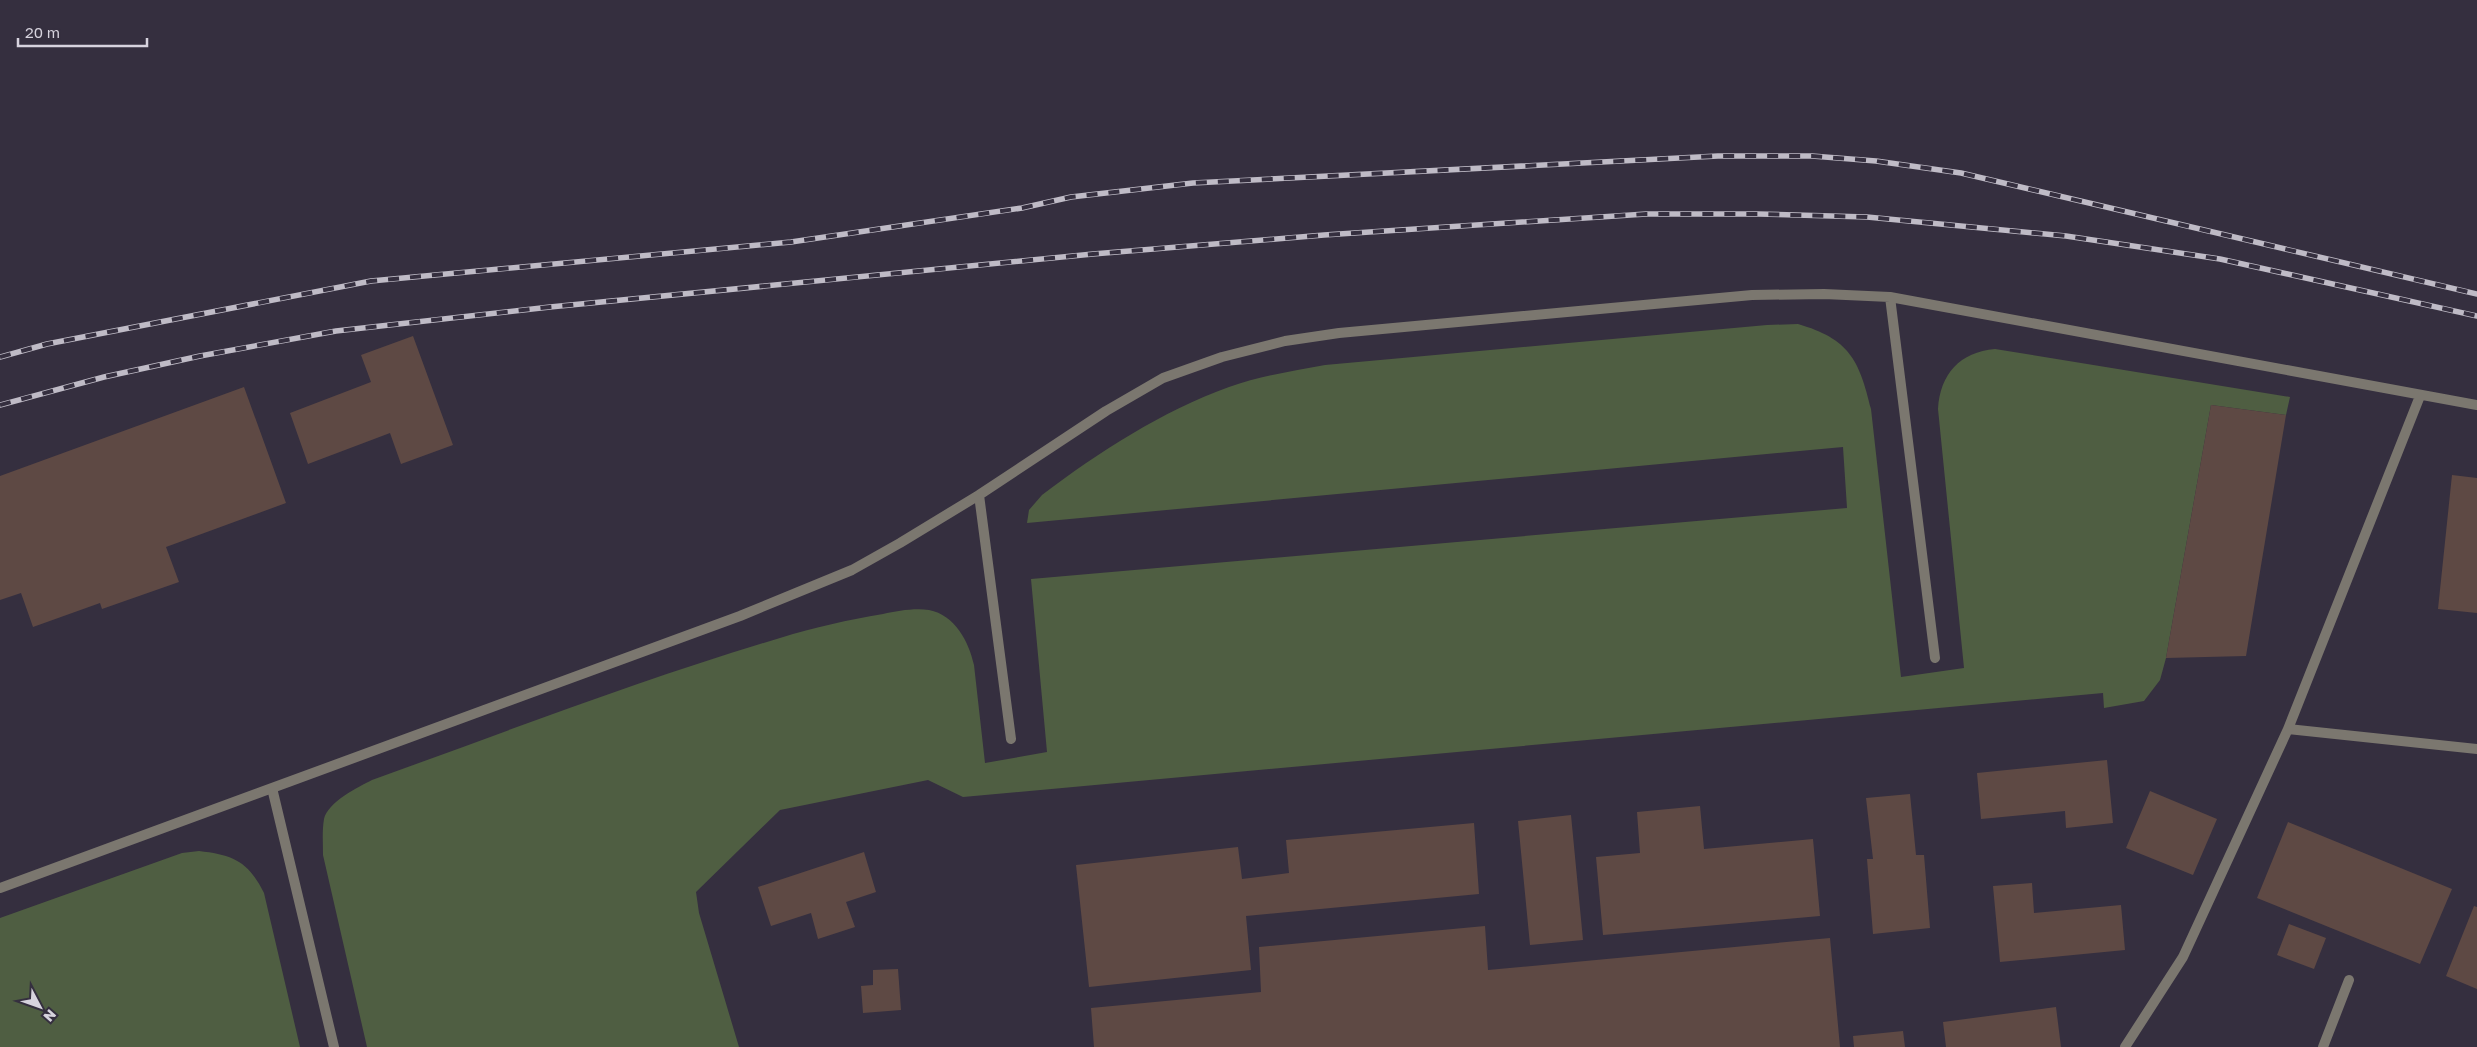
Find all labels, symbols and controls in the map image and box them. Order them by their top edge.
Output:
scale bar [18,15,146,47]
text: 20 m [25,23,60,41]
north arrow [15,982,65,1032]
text: N [40,1006,60,1025]

